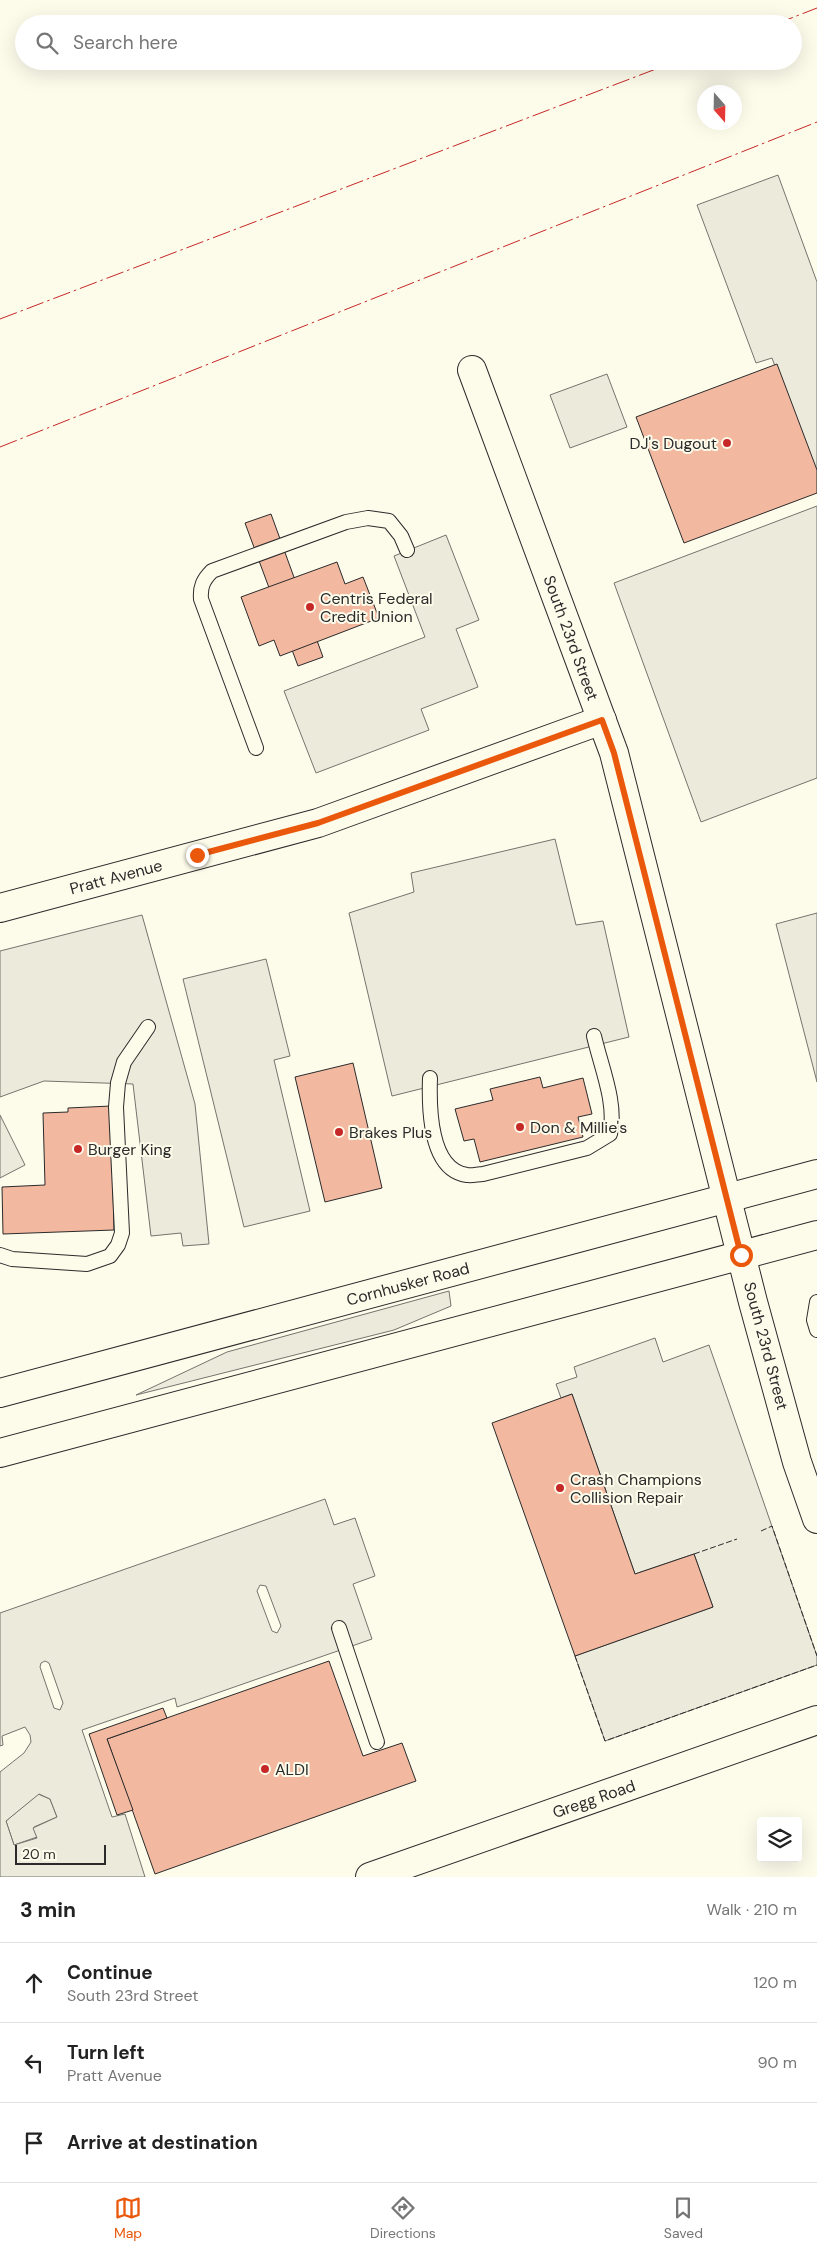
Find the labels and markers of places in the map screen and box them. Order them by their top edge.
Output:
place label: DJ's Dugout [629,433,717,454]
marker: DJ's Dugout [721,437,733,449]
place label: Centris Federal Credit Union [320,588,433,627]
marker: Centris Federal Credit Union [304,601,316,613]
place label: Don & Millie's [530,1117,627,1138]
marker: Don & Millie's [514,1121,526,1133]
place label: Brakes Plus [349,1122,432,1143]
marker: Brakes Plus [333,1126,345,1138]
place label: Burger King [88,1139,172,1160]
marker: Burger King [72,1143,84,1155]
place label: Crash Champions Collision Repair [570,1469,702,1508]
marker: Crash Champions Collision Repair [554,1482,566,1494]
place label: ALDI [275,1759,309,1780]
marker: ALDI [259,1763,271,1775]

